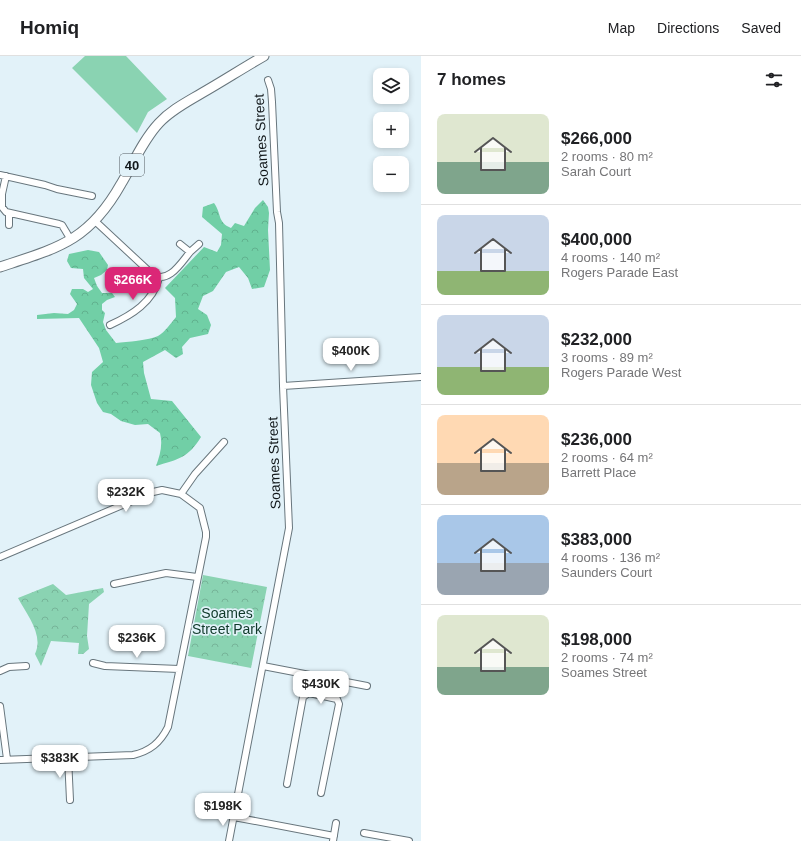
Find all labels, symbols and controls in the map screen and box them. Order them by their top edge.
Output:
text: Homiq [20,17,79,38]
text: Map [608,20,635,36]
text: Directions [657,20,719,36]
text: Saved [741,20,781,36]
map controls [373,68,409,192]
button: layers [373,68,409,104]
icon: filters [763,69,785,91]
text: 7 homes [437,70,506,89]
street label: Soames Street [251,93,271,187]
button: + [373,112,409,148]
text: $266,000 [561,129,632,148]
icon: home [469,130,517,178]
text: 2 rooms · 80 m² [561,149,653,164]
road number: 40 [120,154,144,176]
button: − [373,156,409,192]
text: Sarah Court [561,164,631,179]
text: $400,000 [561,230,632,249]
icon: home [469,231,517,279]
text: 4 rooms · 140 m² [561,250,660,265]
text: Rogers Parade East [561,265,678,280]
pin: $266K [105,267,161,301]
text: $266K [114,272,152,287]
text: $232,000 [561,330,632,349]
icon: home [469,331,517,379]
pin: $400K [323,338,379,372]
text: $400K [332,343,370,358]
text: 3 rooms · 89 m² [561,350,653,365]
text: Rogers Parade West [561,365,681,380]
street label: Soames Street [264,416,284,510]
text: $236,000 [561,430,632,449]
icon: home [469,431,517,479]
text: 2 rooms · 64 m² [561,450,653,465]
text: Barrett Place [561,465,636,480]
pin: $232K [98,479,154,513]
text: $232K [107,484,145,499]
text: $383,000 [561,530,632,549]
icon: home [469,531,517,579]
text: 4 rooms · 136 m² [561,550,660,565]
text: Saunders Court [561,565,652,580]
park label: Soames Street Park [192,605,263,637]
pin: $236K [109,625,165,659]
text: $236K [118,630,156,645]
text: $198,000 [561,630,632,649]
icon: home [469,631,517,679]
text: 2 rooms · 74 m² [561,650,653,665]
text: Soames Street [561,665,647,680]
pin: $430K [293,671,349,705]
text: $430K [302,676,340,691]
pin: $383K [32,745,88,779]
text: $383K [41,750,79,765]
pin: $198K [195,793,251,827]
text: $198K [204,798,242,813]

